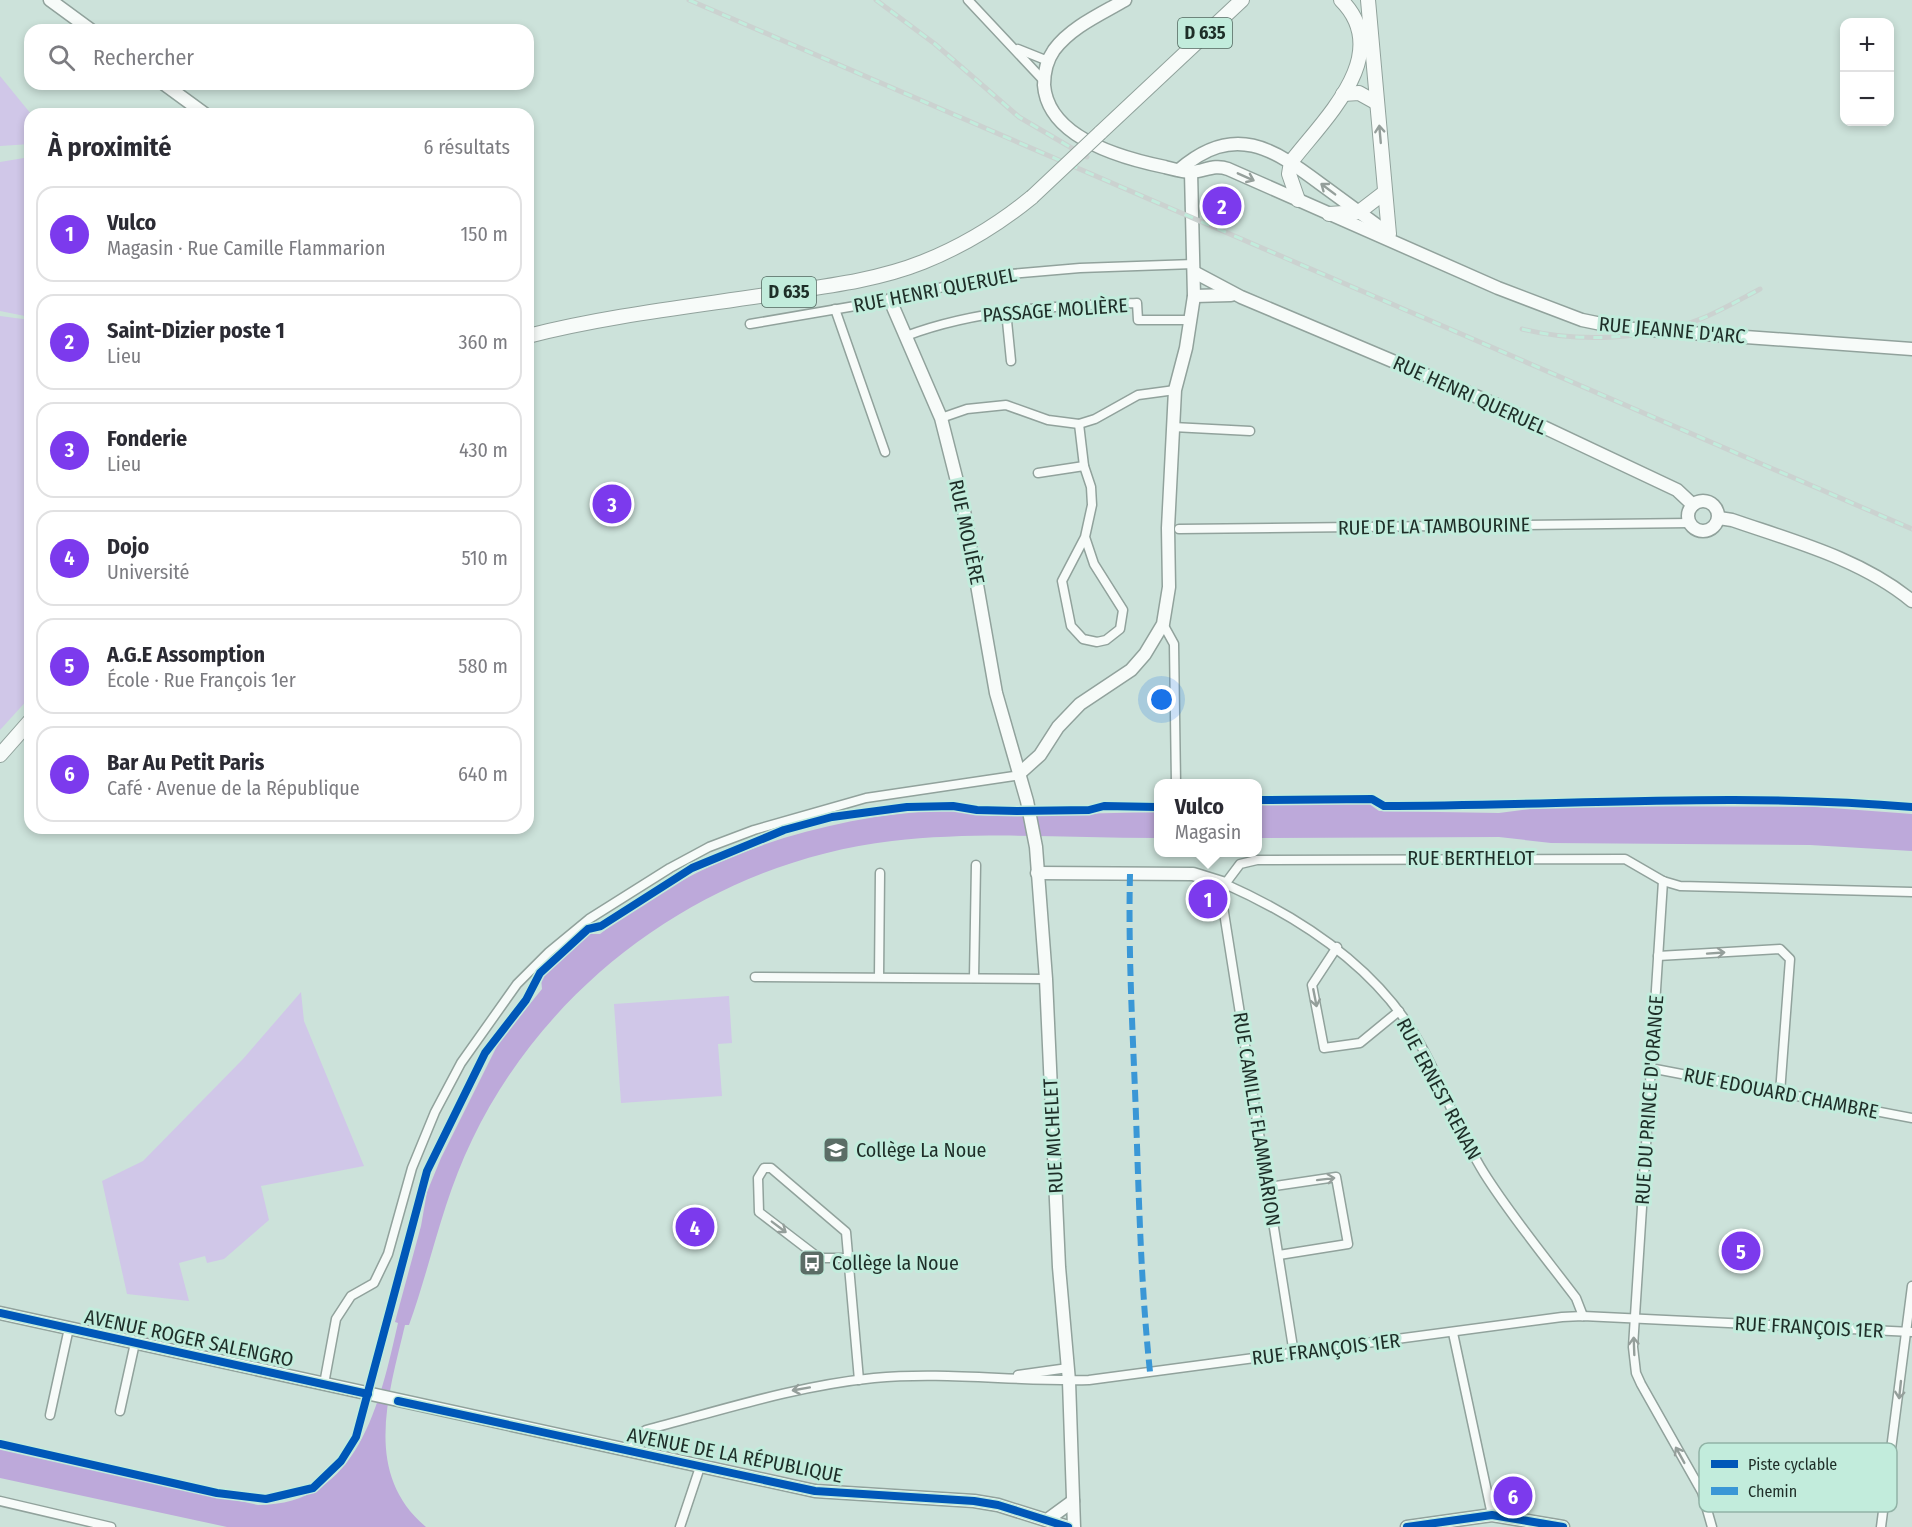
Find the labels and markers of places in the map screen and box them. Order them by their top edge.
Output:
pin: 2 [1202,184,1242,228]
pin: 3 [592,482,632,526]
pin: 1 [1188,876,1228,922]
school or university icon: Collège La Noue [821,1135,851,1165]
place label: Collège La Noue [856,1138,987,1162]
pin: 4 [676,1204,714,1250]
pin: 5 [1722,1228,1760,1274]
bus stop icon: Collège la Noue [797,1248,827,1278]
place label: Collège la Noue [832,1251,959,1275]
pin: 6 [1494,1474,1532,1518]

